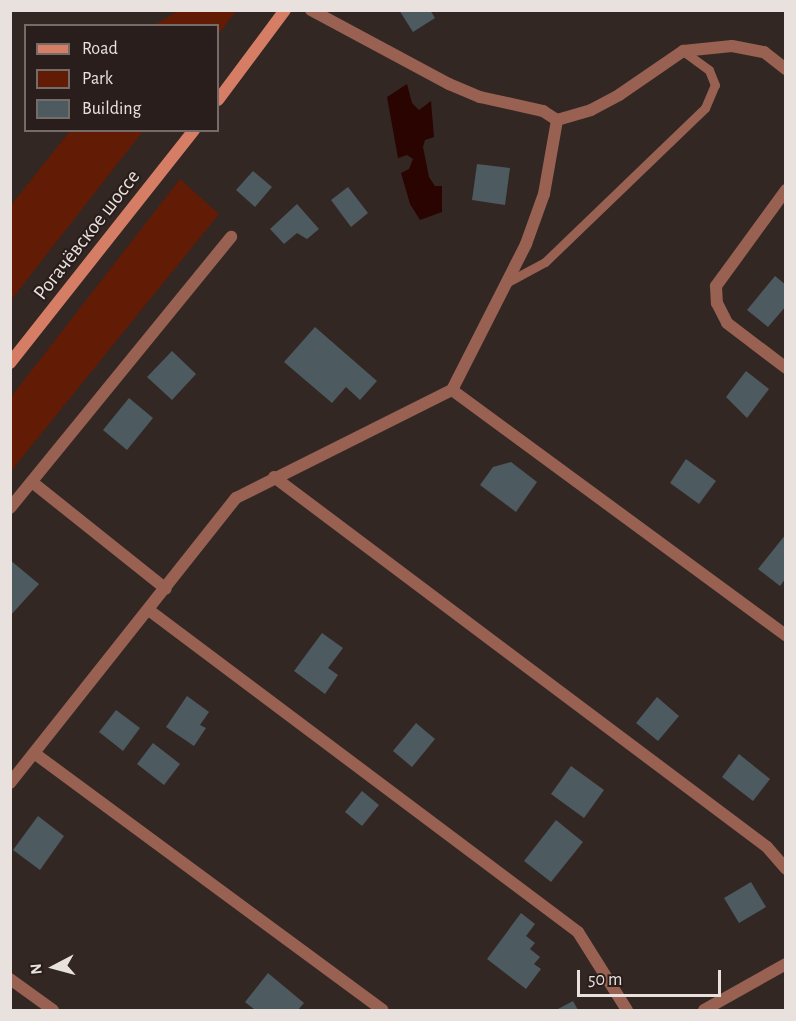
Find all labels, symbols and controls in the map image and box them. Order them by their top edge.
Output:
legend [24,24,219,132]
text: Road [82,40,118,58]
text: Park [82,70,113,88]
text: Building [82,100,141,118]
street label: Рогачёвское шоссе [28,165,146,305]
north arrow [24,937,84,997]
scale bar [580,958,724,996]
text: N [28,963,45,975]
text: 50 m [588,971,622,989]

